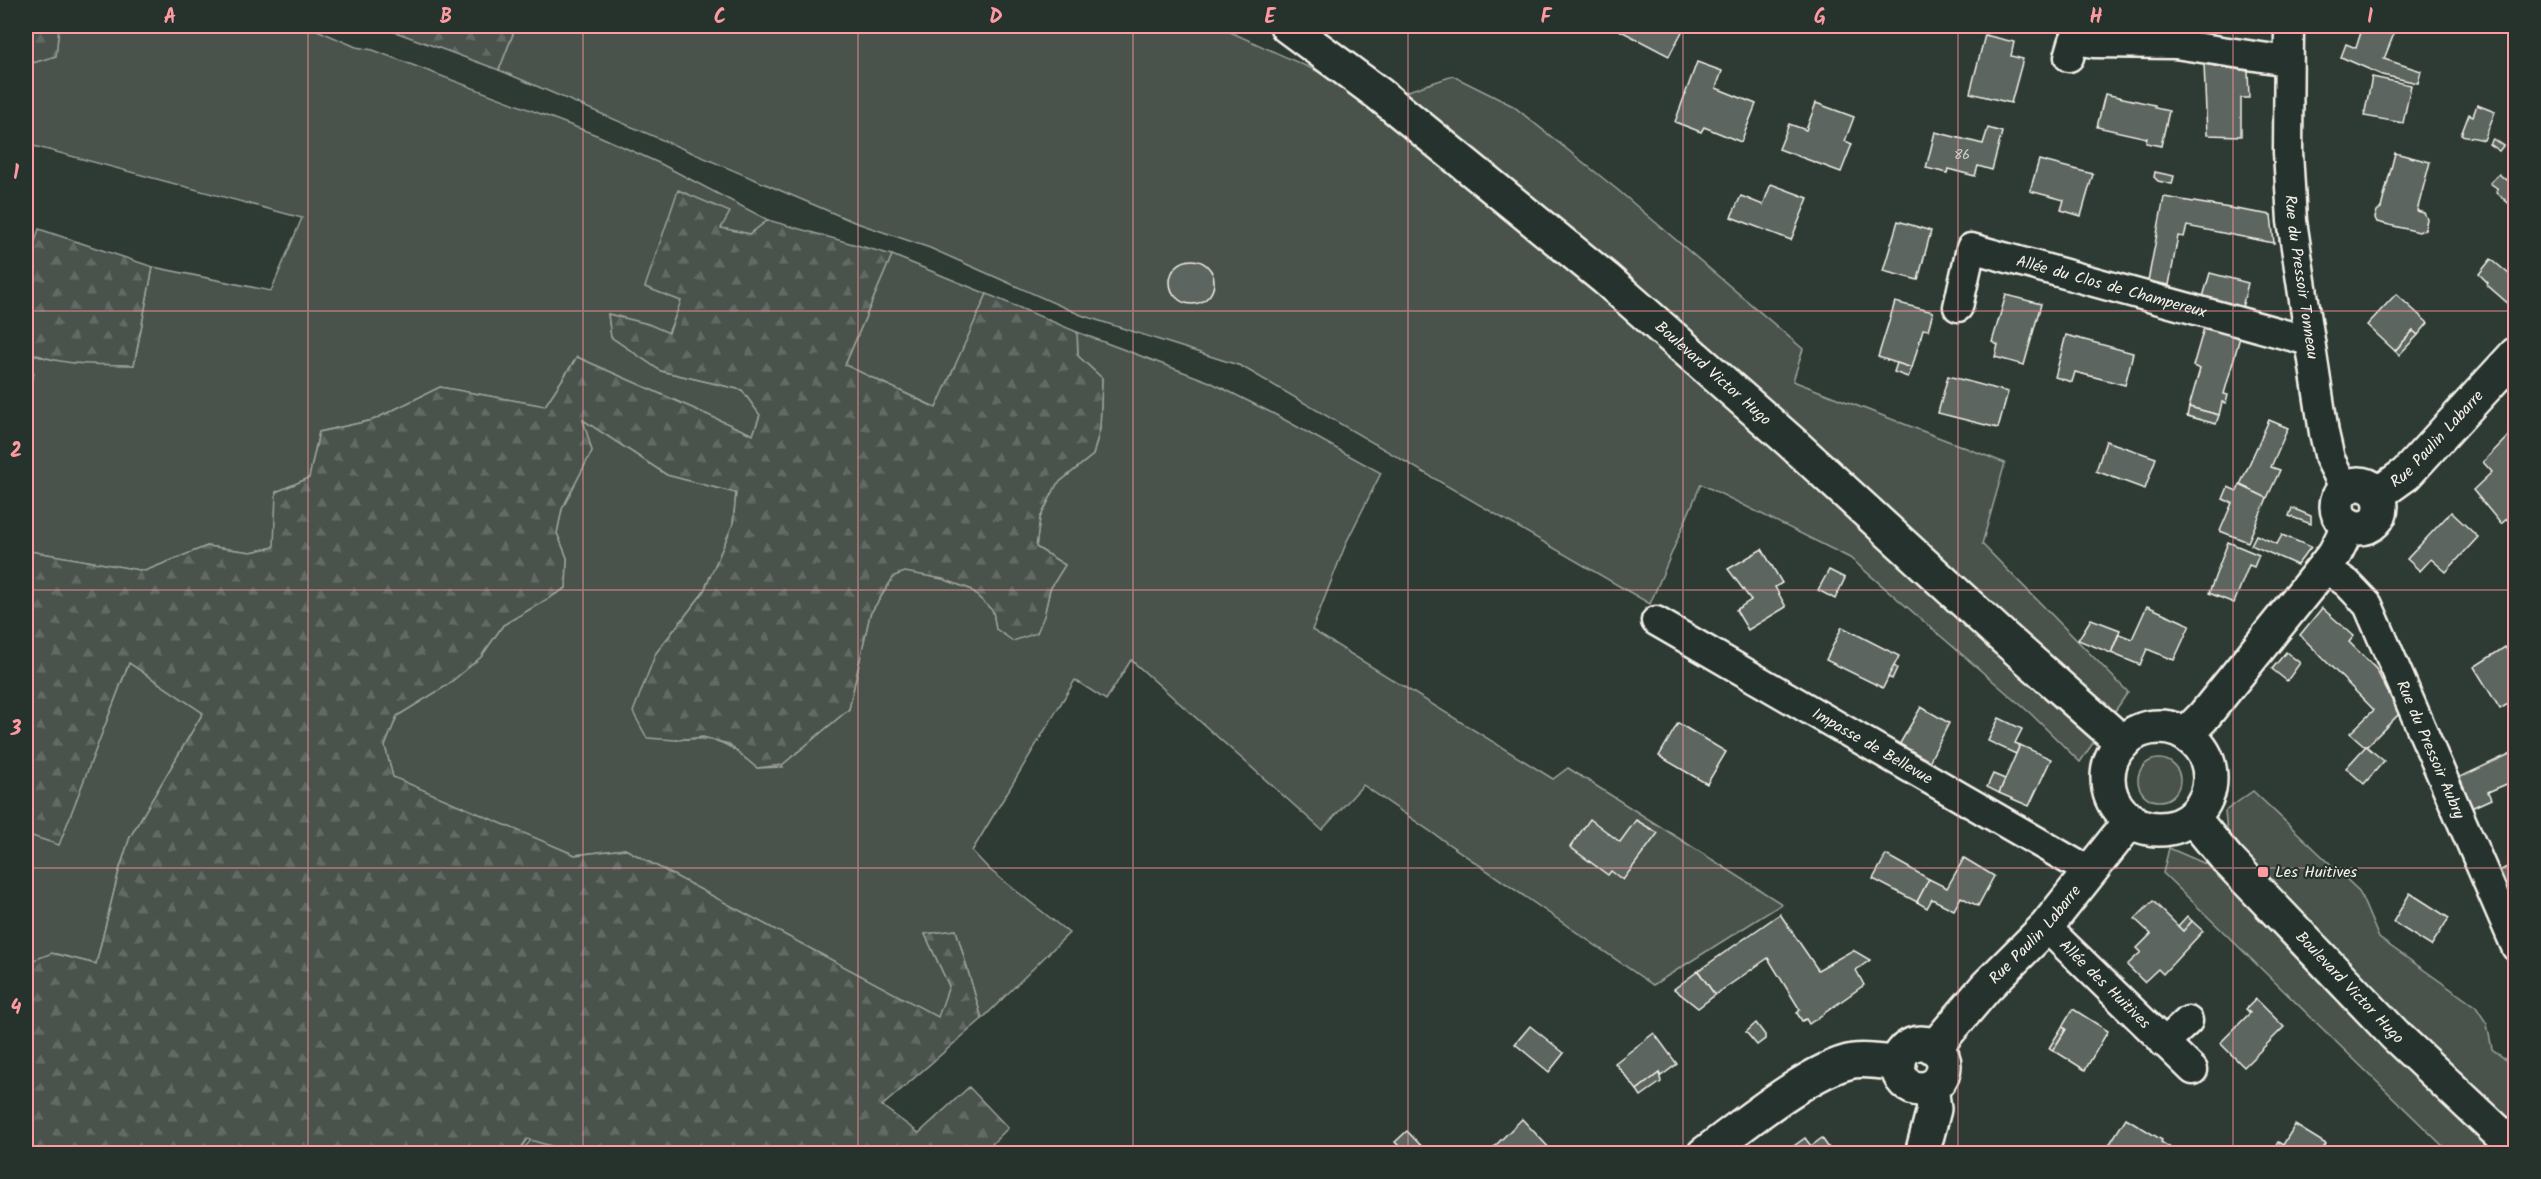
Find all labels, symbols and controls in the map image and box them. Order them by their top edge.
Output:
text: A [164,2,176,34]
text: B [440,2,452,34]
text: C [714,2,726,34]
text: D [989,2,1003,34]
text: E [1264,2,1276,34]
text: F [1541,2,1553,34]
text: G [1814,2,1826,34]
text: H [2089,2,2103,34]
text: I [2367,2,2373,34]
house number: 86 [1954,144,1970,166]
text: 1 [13,158,19,190]
street label: Rue du Pressoir Tonneau [2278,194,2325,361]
street label: Allée du Clos de Champereux [2013,249,2210,325]
street label: Boulevard Victor Hugo [1649,315,1777,432]
street label: Rue Paulin Labarre [2385,384,2490,494]
text: 2 [10,436,22,468]
street label: Rue du Pressoir Aubry [2390,676,2472,823]
street label: Impasse de Bellevue [1807,701,1937,791]
text: 3 [10,714,22,746]
place label: Les Huitives [2275,860,2357,885]
marker: Les Huitives [2256,865,2270,879]
street label: Rue Paulin Labarre [1983,880,2087,990]
street label: Boulevard Victor Hugo [2290,925,2410,1050]
street label: Allée des Huitives [2053,933,2157,1035]
text: 4 [11,993,22,1025]

